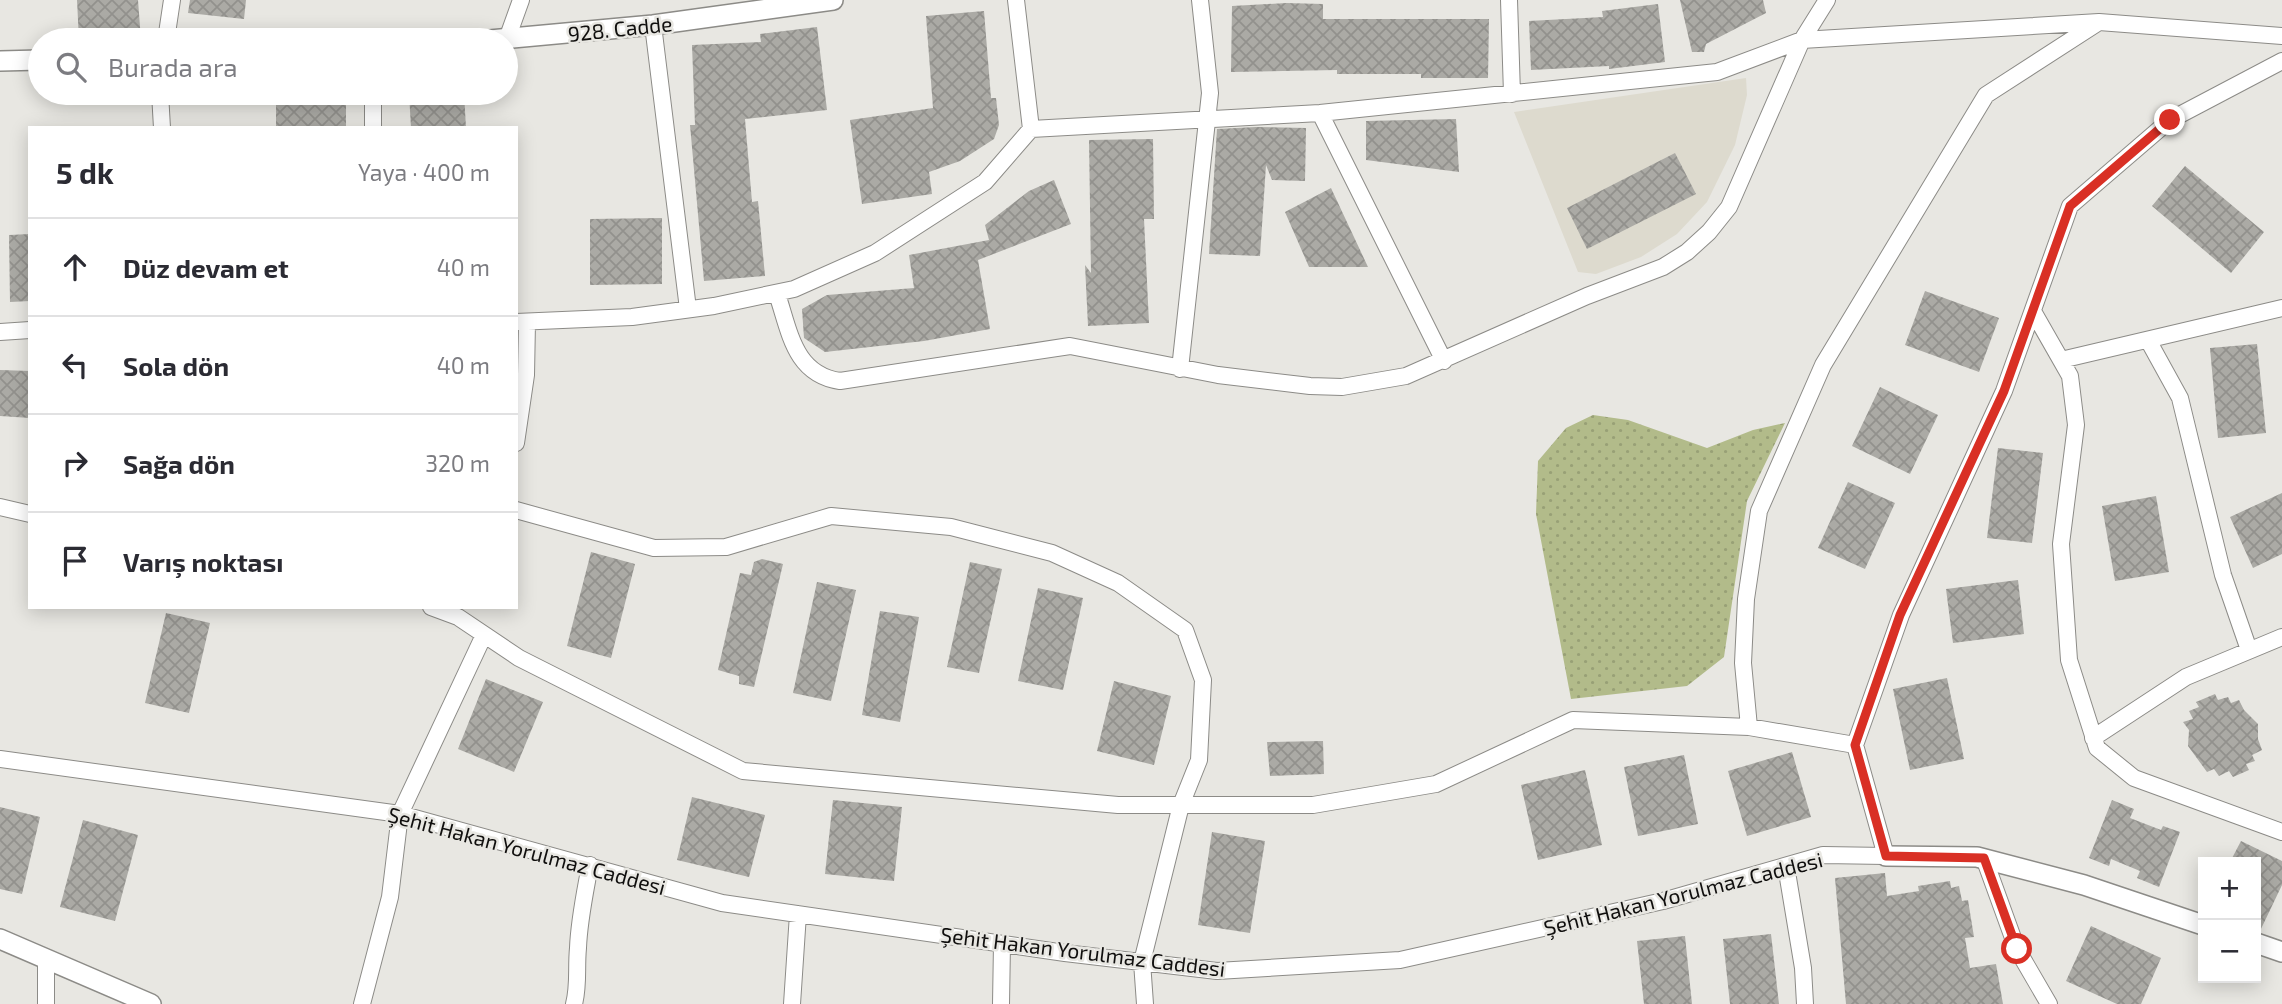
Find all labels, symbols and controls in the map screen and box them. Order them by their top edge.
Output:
street label: 928. Cadde [567,10,673,46]
search box [28,28,518,105]
icon: search [52,48,90,86]
text: Burada ara [108,51,238,82]
route end [2154,104,2185,135]
text: 5 dk [56,154,114,190]
text: Yaya · 400 m [358,158,490,186]
icon: ahead [56,248,94,286]
text: Düz devam et [123,252,289,283]
text: 40 m [437,253,490,281]
icon: left [56,346,94,384]
text: Sola dön [123,350,229,381]
text: 40 m [437,351,490,379]
icon: right [56,444,94,482]
text: Sağa dön [123,448,235,479]
text: 320 m [425,449,490,477]
icon: arrive [56,542,94,580]
text: Varış noktası [123,546,283,577]
street label: Şehit Hakan Yorulmaz Caddesi [385,801,669,901]
street label: Şehit Hakan Yorulmaz Caddesi [1541,846,1825,942]
map controls [2198,857,2261,983]
button: + [2198,857,2261,920]
button: − [2198,920,2261,983]
street label: Şehit Hakan Yorulmaz Caddesi [939,921,1227,983]
route start [2001,933,2032,964]

